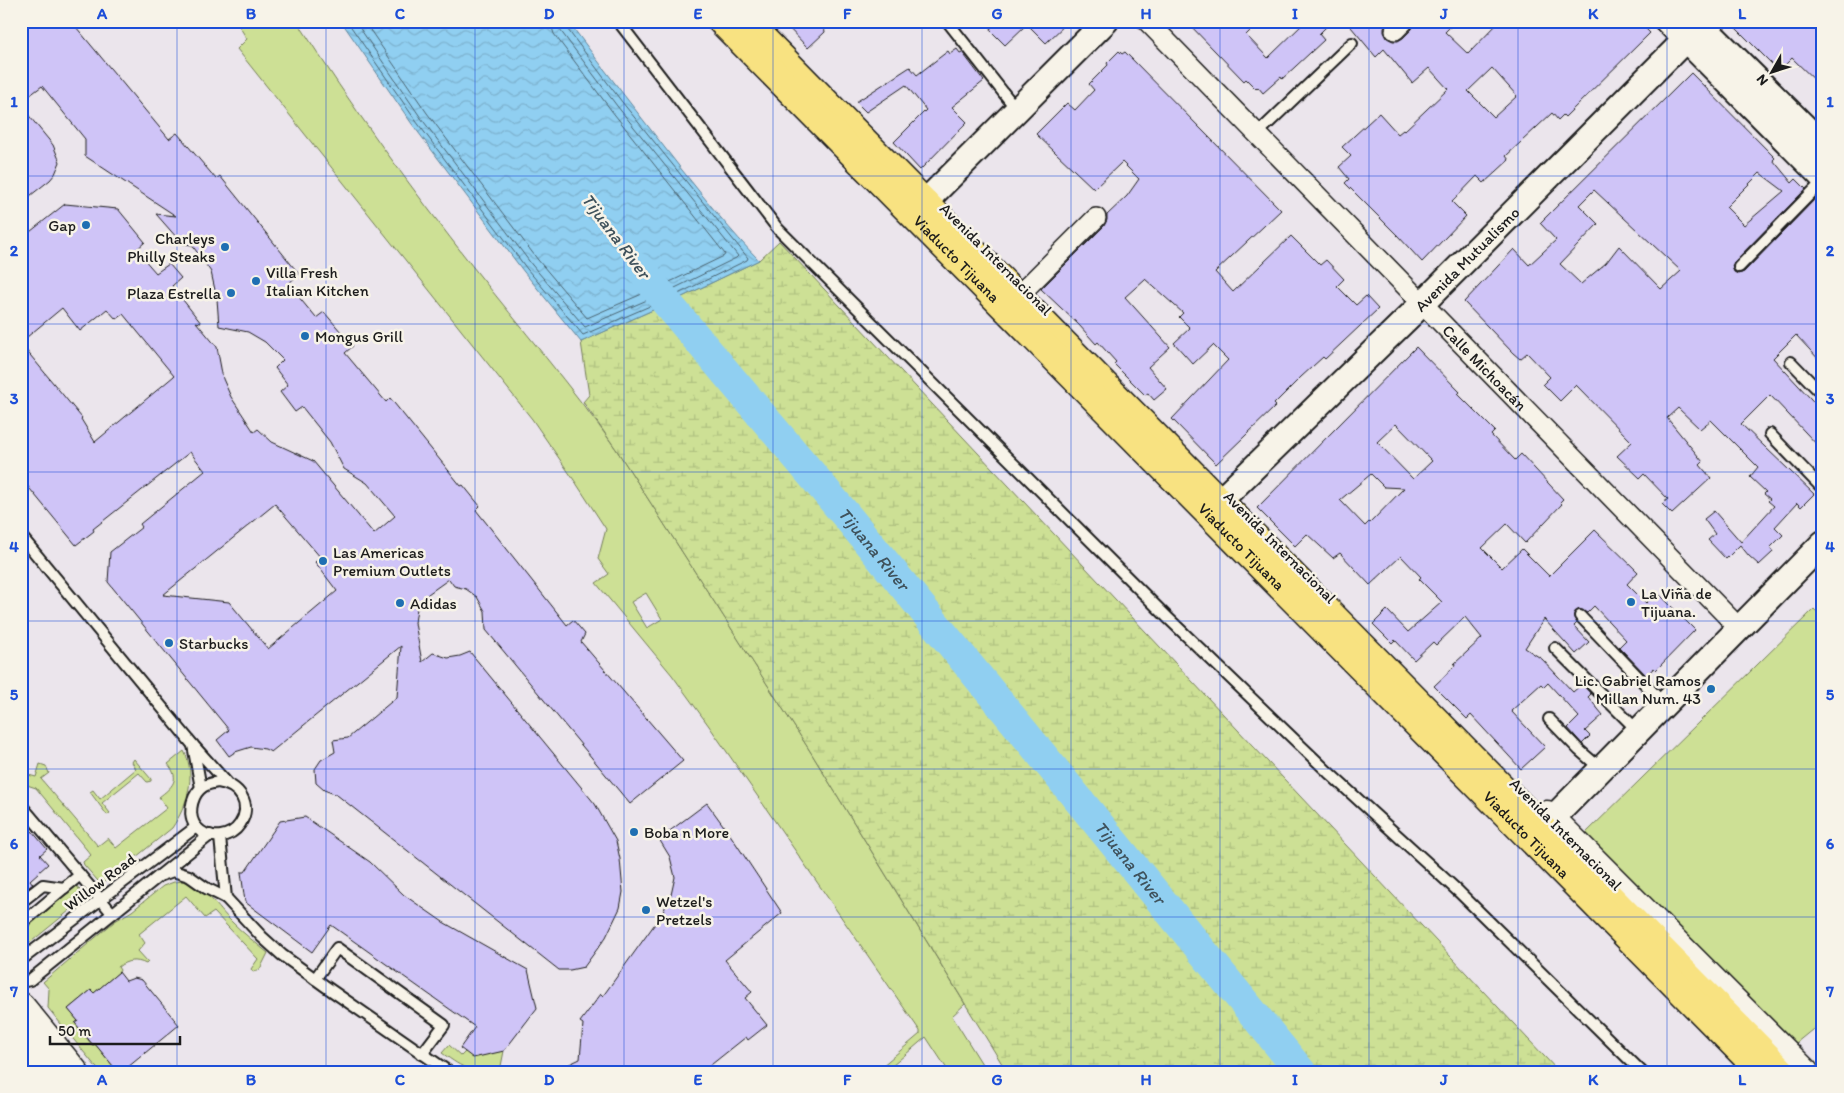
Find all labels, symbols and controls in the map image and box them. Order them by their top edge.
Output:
text: A [96,4,108,23]
text: B [246,4,257,23]
text: C [395,4,406,23]
text: D [544,4,555,23]
text: E [694,4,703,23]
text: F [843,4,852,23]
text: G [991,4,1003,23]
text: H [1140,4,1152,23]
text: I [1292,4,1298,23]
text: J [1439,4,1448,23]
text: K [1588,4,1599,23]
text: L [1738,4,1747,23]
north arrow [1746,48,1796,98]
text: N [1753,71,1772,89]
text: 1 [10,92,18,111]
text: 1 [1826,92,1834,111]
water label: Tijuana River [577,189,656,284]
street label: Avenida Internacional [936,199,1057,320]
street label: Avenida Mutualismo [1411,202,1523,315]
street label: Viaducto Tijuana [910,211,1004,306]
place label: Gap [48,216,76,235]
marker: Gap [80,219,92,231]
place label: Charleys Philly Steaks [127,229,215,266]
text: 2 [10,241,19,260]
marker: Charleys Philly Steaks [219,241,231,253]
text: 2 [1826,241,1835,260]
place label: Villa Fresh Italian Kitchen [266,263,369,300]
marker: Villa Fresh Italian Kitchen [250,275,262,287]
place label: Plaza Estrella [127,284,222,303]
marker: Plaza Estrella [225,287,237,299]
street label: Calle Michoacán [1439,320,1531,415]
place label: Mongus Grill [315,327,403,346]
marker: Mongus Grill [299,330,311,342]
text: 3 [10,389,19,408]
text: 3 [1826,389,1835,408]
street label: Avenida Internacional [1220,487,1341,608]
street label: Viaducto Tijuana [1195,499,1289,594]
water label: Tijuana River [833,503,915,596]
text: 4 [9,537,19,556]
text: 4 [1825,537,1835,556]
place label: Las Americas Premium Outlets [333,543,451,580]
marker: Las Americas Premium Outlets [317,555,329,567]
place label: La Viña de Tijuana. [1641,584,1712,621]
place label: Adidas [410,594,457,613]
marker: La Viña de Tijuana. [1625,596,1637,608]
marker: Adidas [394,597,406,609]
place label: Starbucks [179,634,248,653]
marker: Starbucks [163,637,175,649]
place label: Lic. Gabriel Ramos Millan Num. 43 [1575,671,1701,708]
marker: Lic. Gabriel Ramos Millan Num. 43 [1705,683,1717,695]
text: 5 [10,685,19,704]
text: 5 [1826,685,1835,704]
street label: Avenida Internacional [1506,774,1627,895]
street label: Viaducto Tijuana [1479,787,1574,882]
water label: Tijuana River [1089,816,1172,910]
place label: Boba n More [644,823,729,842]
marker: Boba n More [628,826,640,838]
text: 6 [10,834,19,853]
text: 6 [1826,834,1835,853]
street label: Willow Road [61,849,140,915]
place label: Wetzel's Pretzels [656,892,712,929]
marker: Wetzel's Pretzels [640,904,652,916]
text: 7 [9,982,18,1001]
text: 7 [1825,982,1834,1001]
scale bar [50,1013,180,1045]
text: 50 m [58,1022,91,1040]
text: A [96,1070,108,1089]
text: B [246,1070,257,1089]
text: C [395,1070,406,1089]
text: D [544,1070,555,1089]
text: E [694,1070,703,1089]
text: F [843,1070,852,1089]
text: G [991,1070,1003,1089]
text: H [1140,1070,1152,1089]
text: I [1292,1070,1298,1089]
text: J [1439,1070,1448,1089]
text: K [1588,1070,1599,1089]
text: L [1738,1070,1747,1089]

